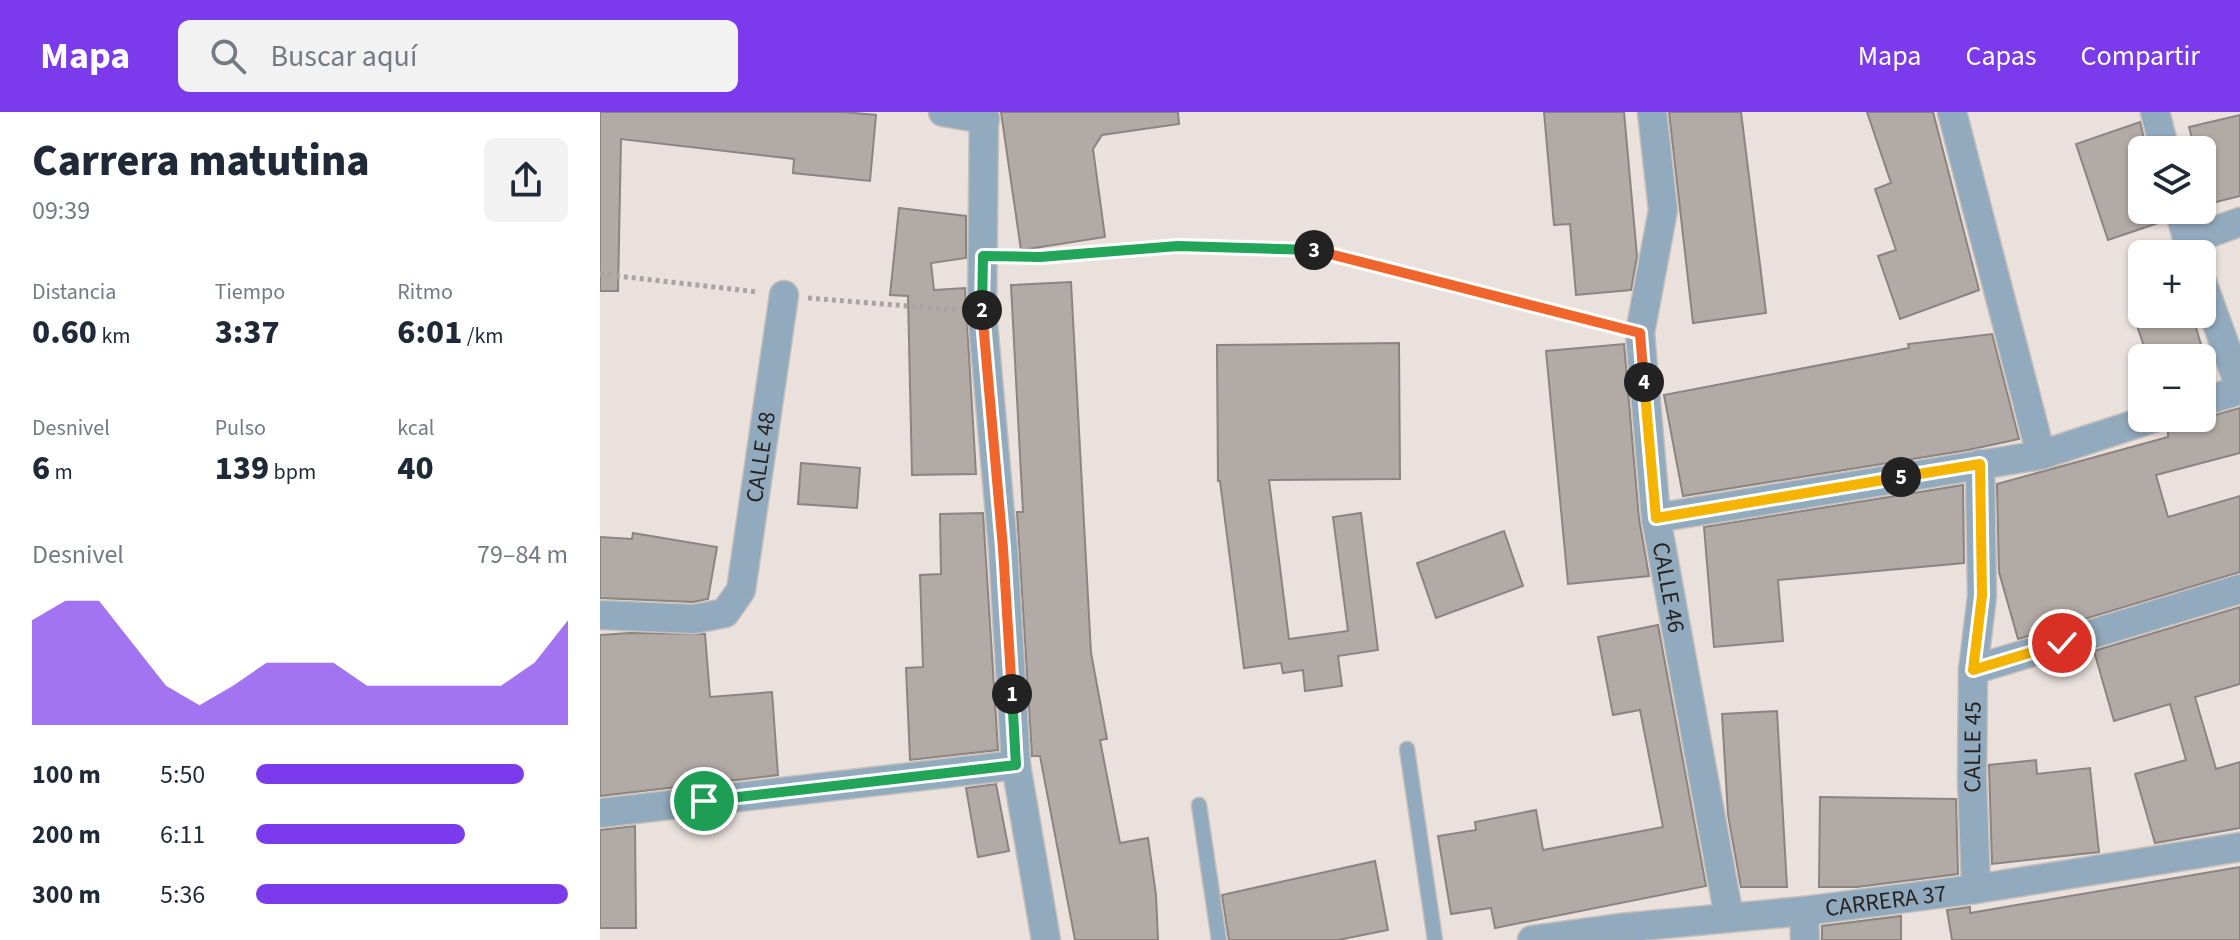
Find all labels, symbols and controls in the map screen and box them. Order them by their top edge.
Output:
search box [178,20,738,92]
text: Mapa [40,29,130,83]
icon: search [206,34,250,78]
text: Buscar aquí [270,35,417,78]
text: Mapa [1858,36,1921,76]
text: Capas [1965,36,2037,76]
text: Compartir [2081,36,2200,76]
text: Carrera matutina [32,130,370,193]
map controls [2128,136,2216,432]
button: layers [2128,136,2216,224]
button: share [484,138,568,222]
text: 09:39 [32,192,90,229]
pin: 3 [1294,230,1334,270]
text: 3 [1308,234,1320,266]
button: + [2128,240,2216,328]
text: Distancia [32,276,116,308]
text: Tiempo [215,276,285,308]
text: Ritmo [397,276,453,308]
pin: 2 [962,290,1002,330]
text: 2 [976,294,988,326]
text: 0.60 [32,308,97,357]
text: 3:37 [215,308,280,357]
text: 6:01 [397,308,462,357]
text: km [97,320,131,352]
text: /km [462,320,504,352]
button: − [2128,344,2216,432]
pin: 4 [1624,362,1664,402]
text: 4 [1638,366,1650,398]
street label: CALLE 48 [737,409,785,505]
text: Desnivel [32,412,110,444]
text: Pulso [215,412,266,444]
text: kcal [397,412,434,444]
text: 6 [32,444,50,493]
text: 139 [215,444,269,493]
text: 40 [397,444,434,493]
text: m [50,456,73,488]
text: bpm [269,456,316,488]
pin: 5 [1881,457,1921,497]
text: 5 [1895,461,1907,493]
text: Desnivel [32,536,124,573]
text: 79–84 m [477,536,568,573]
street label: CALLE 46 [1643,539,1694,636]
pin [2028,609,2096,677]
icon: check [2040,621,2084,665]
pin: 1 [992,674,1032,714]
text: 1 [1006,678,1018,710]
street label: CALLE 45 [1955,701,1991,793]
text: 100 m [32,756,101,793]
text: 5:50 [160,756,205,793]
pin [670,767,738,835]
icon: arrive [682,779,726,823]
text: 200 m [32,816,101,853]
text: 6:11 [160,816,205,853]
text: 300 m [32,876,101,913]
text: 5:36 [160,876,205,913]
street label: CARRERA 37 [1823,876,1949,926]

